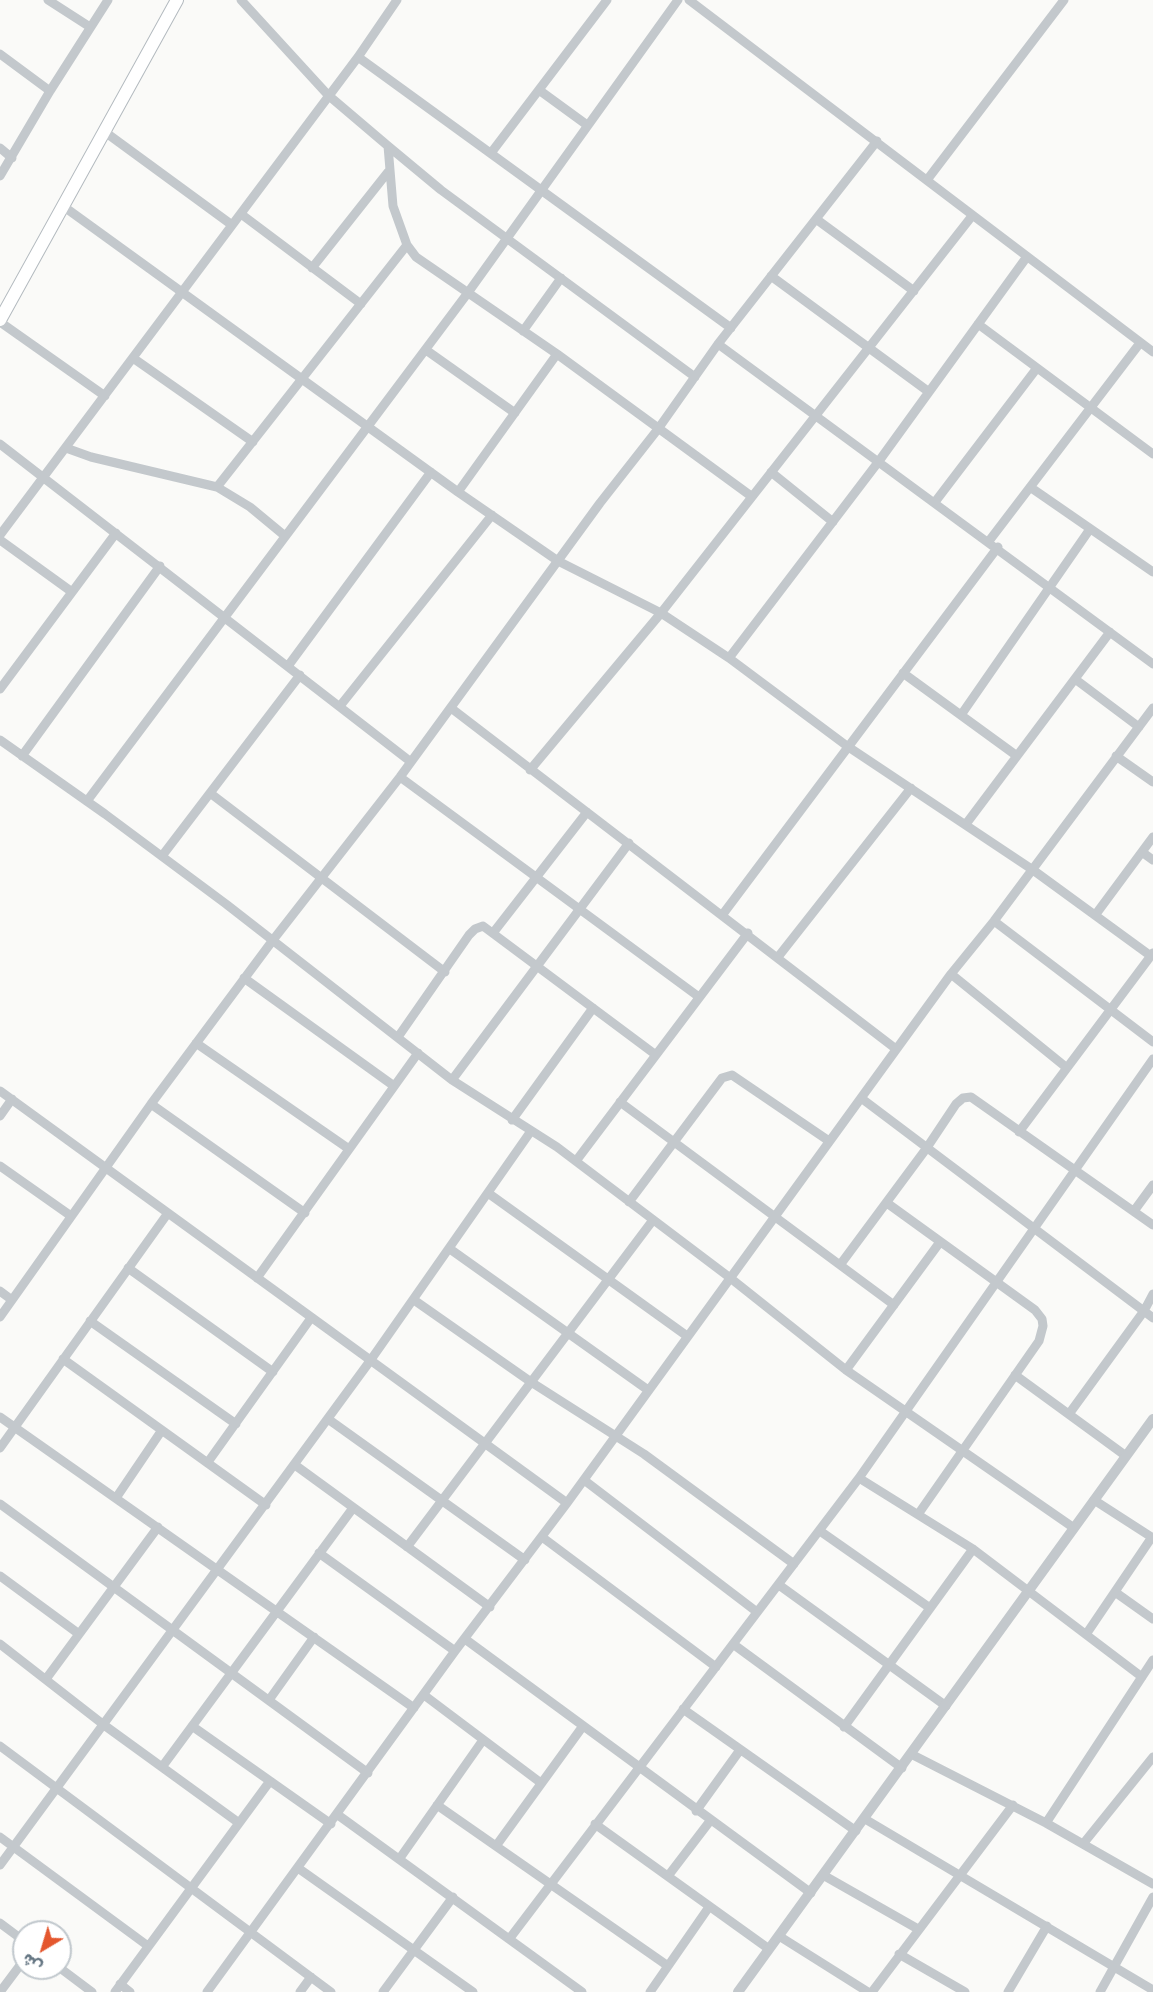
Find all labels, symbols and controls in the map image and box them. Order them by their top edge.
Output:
north arrow [12,1920,72,1980]
text: ش [18,1949,46,1977]

